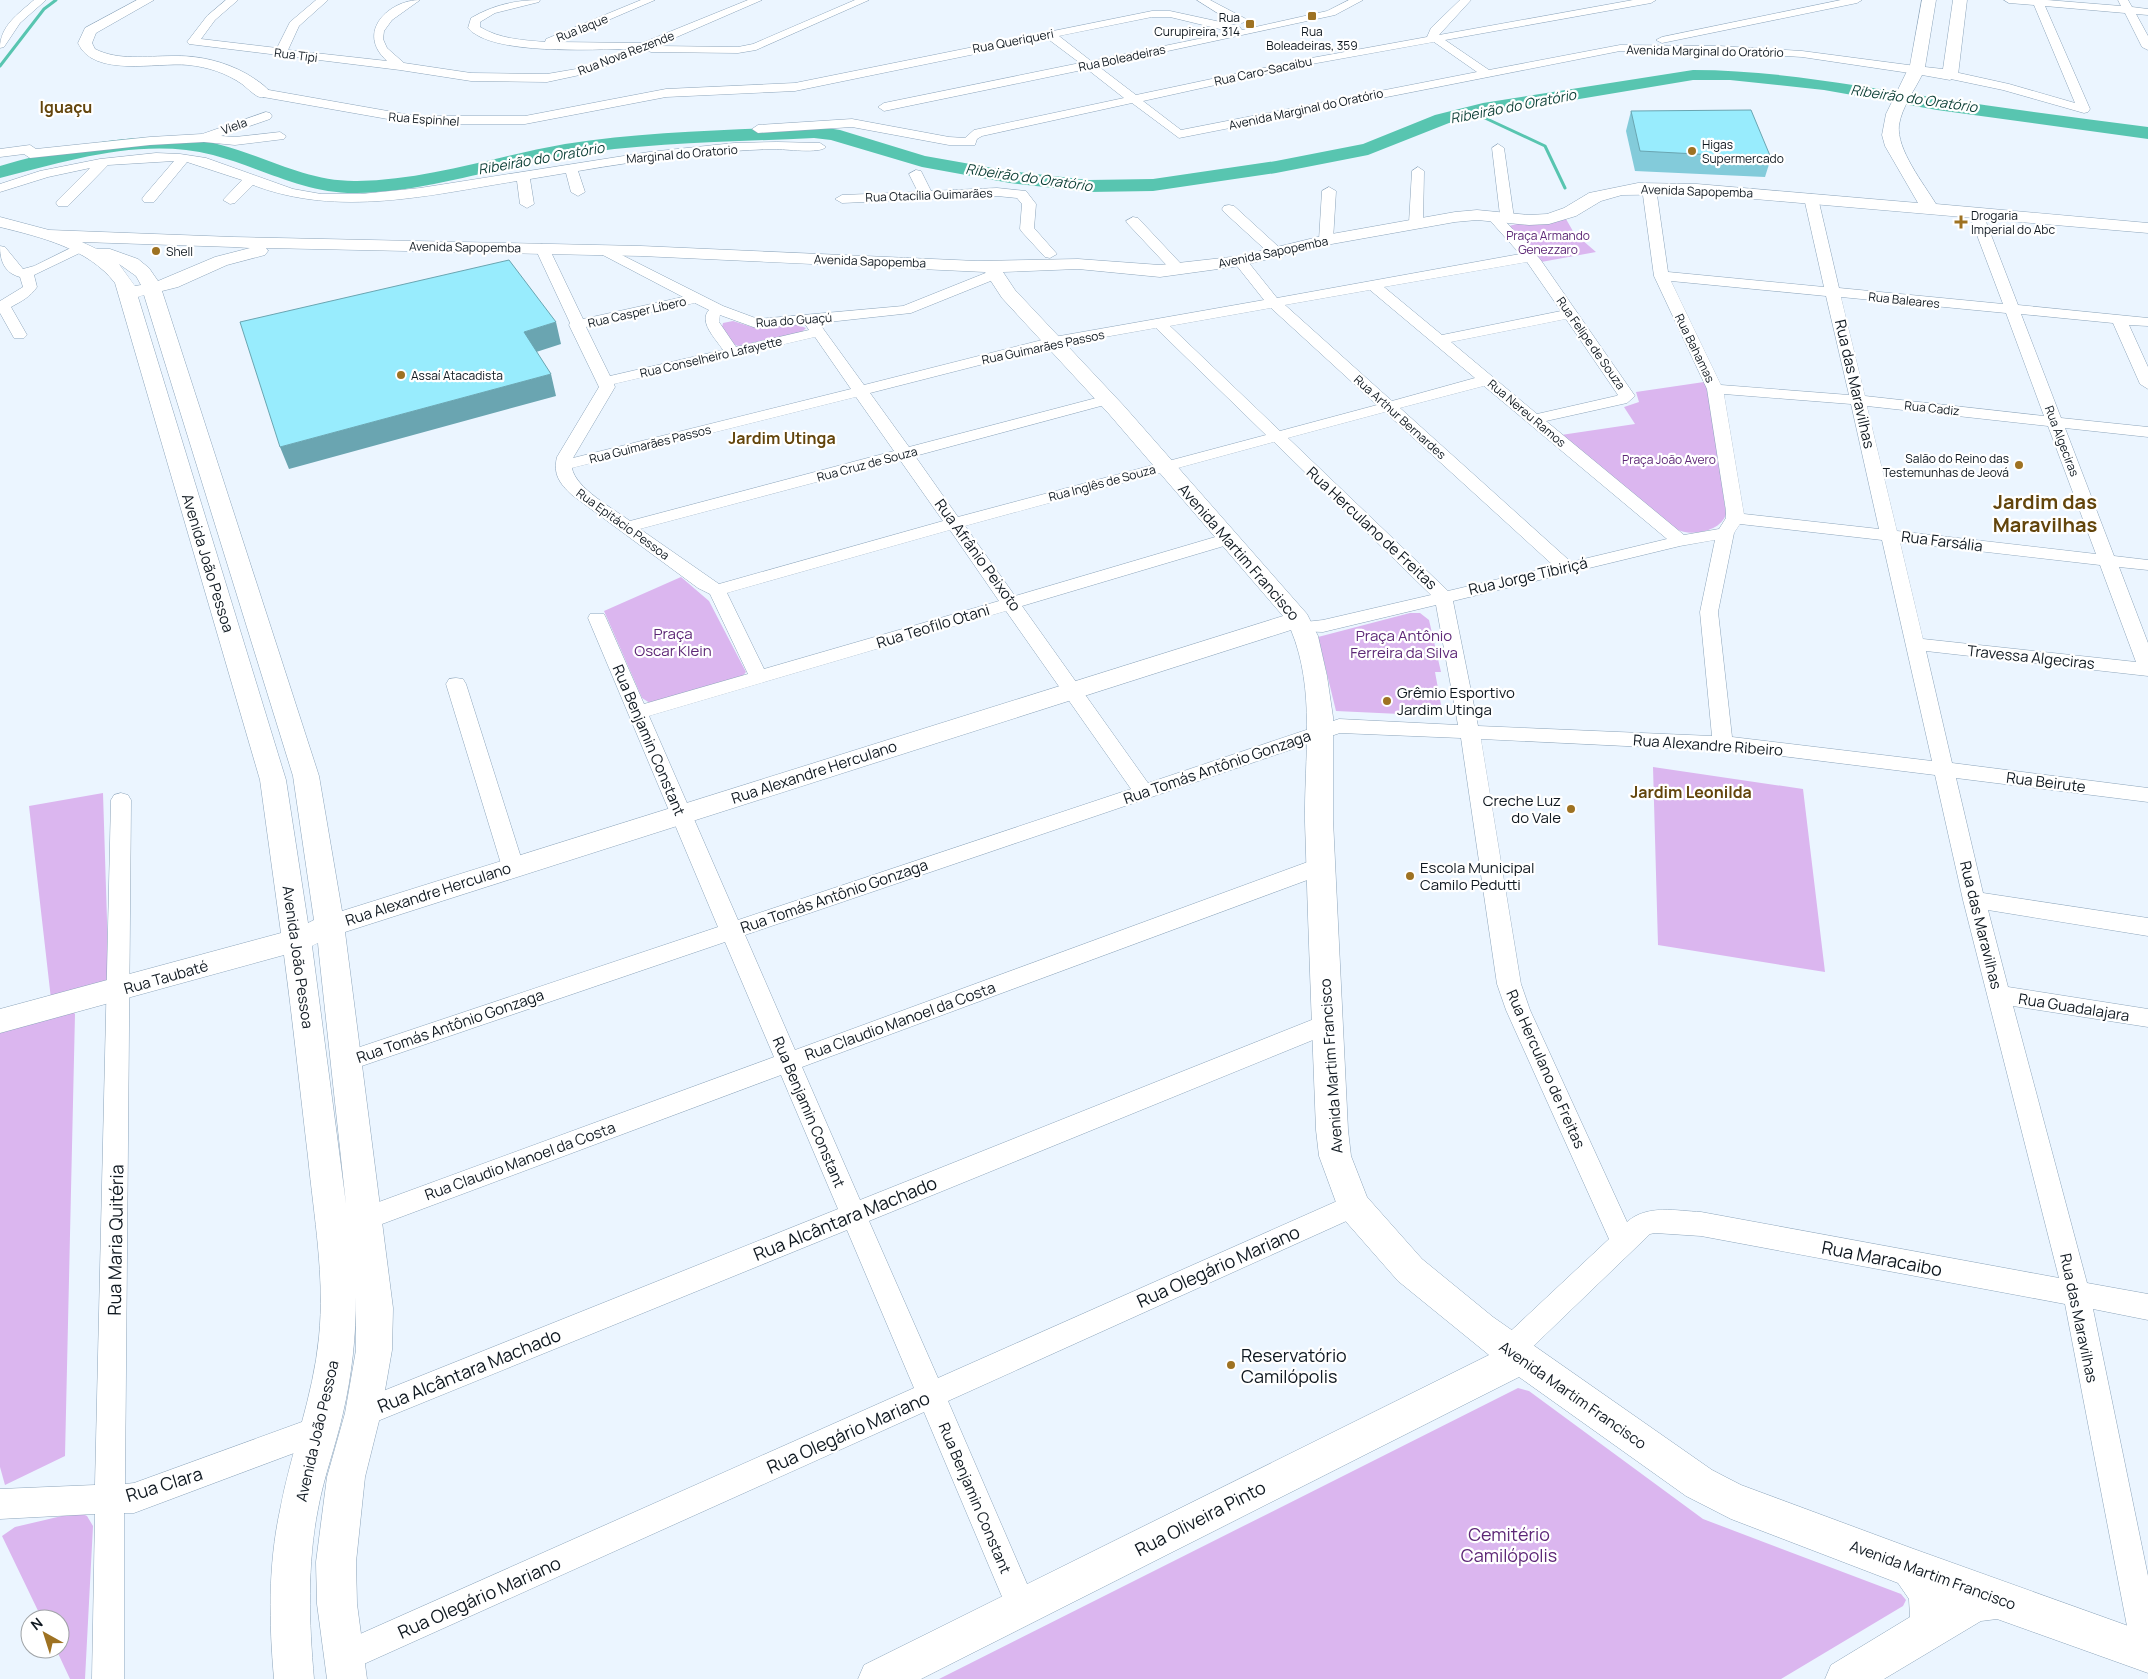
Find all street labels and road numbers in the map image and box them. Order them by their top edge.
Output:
street label: Rua Iaque [554,10,610,46]
street label: Rua Queriqueri [971,25,1055,57]
street label: Rua Nova Rezende [575,27,677,79]
street label: Rua Boleadeiras [1077,40,1167,76]
street label: Avenida Marginal do Oratório [1626,41,1784,61]
street label: Rua Tipi [273,44,319,66]
street label: Rua Caro-Sacaibu [1212,52,1314,90]
street label: Avenida Marginal do Oratório [1227,84,1385,134]
street label: Rua Espinhel [388,108,460,130]
street label: Viela [219,114,249,138]
street label: Marginal do Oratorio [626,141,738,167]
street label: Avenida Sapopemba [1641,181,1753,201]
street label: Rua Otacília Guimarães [865,184,993,206]
street label: Avenida Sapopemba [1216,232,1330,272]
street label: Avenida Sapopemba [409,238,521,256]
street label: Avenida Sapopemba [814,251,926,271]
street label: Rua Baleares [1867,288,1941,312]
street label: Rua Casper Líbero [586,292,688,332]
street label: Rua Felipe de Souza [1553,293,1629,393]
street label: Rua do Guaçú [755,309,833,331]
street label: Rua Bahamas [1671,311,1719,385]
street label: Rua das Maravilhas [1830,318,1880,451]
street label: Rua Guimarães Passos [980,326,1106,368]
street label: Rua Conselheiro Lafayette [638,332,784,382]
street label: Rua Arthur Bernardes [1350,371,1450,463]
street label: Rua Nereu Ramos [1484,375,1570,451]
street label: Rua Cadiz [1904,397,1960,419]
street label: Rua Algeciras [2041,403,2083,479]
street label: Rua Guimarães Passos [587,421,713,467]
street label: Rua Cruz de Souza [815,442,919,486]
street label: Rua Inglês de Souza [1047,461,1157,505]
street label: Rua Herculano de Freitas [1302,462,1442,594]
street label: Avenida Martim Francisco [1174,479,1304,625]
street label: Rua Epitácio Pessoa [573,484,673,564]
street label: Avenida João Pessoa [177,491,239,635]
street label: Rua Afrânio Peixoto [930,495,1026,616]
street label: Rua Farsália [1900,526,1984,556]
street label: Rua Jorge Tibiriçá [1466,552,1590,600]
street label: Rua Teofilo Otani [874,599,992,653]
street label: Travessa Algeciras [1966,640,2096,674]
street label: Rua Benjamin Constant [608,661,690,819]
street label: Rua Tomás Antônio Gonzaga [1120,725,1314,809]
street label: Rua Alexandre Ribeiro [1632,729,1784,761]
street label: Rua Alexandre Herculano [729,735,900,809]
street label: Rua Beirute [2005,767,2087,797]
street label: Rua Tomás Antônio Gonzaga [737,854,931,938]
street label: Rua Alexandre Herculano [343,857,514,931]
street label: Rua das Maravilhas [1955,859,2007,992]
street label: Avenida João Pessoa [278,884,318,1030]
street label: Rua Taubaté [121,955,211,999]
street label: Rua Claudio Manoel da Costa [802,977,998,1065]
street label: Avenida Martim Francisco [1314,978,1348,1154]
street label: Rua Tomás Antônio Gonzaga [353,984,547,1068]
street label: Rua Herculano de Freitas [1501,986,1591,1152]
street label: Rua Guadalajara [2017,988,2131,1026]
street label: Rua Benjamin Constant [768,1033,850,1191]
street label: Rua Claudio Manoel da Costa [422,1117,618,1205]
street label: Rua Maria Quitéria [102,1164,128,1316]
street label: Rua Alcântara Machado [750,1170,940,1266]
street label: Rua Olegário Mariano [1133,1219,1303,1313]
street label: Rua Maracaibo [1820,1235,1944,1281]
street label: Rua das Maravilhas [2055,1251,2103,1385]
street label: Rua Alcântara Machado [374,1322,564,1418]
street label: Avenida Martim Francisco [1495,1336,1651,1454]
street label: Avenida João Pessoa [291,1358,343,1504]
street label: Rua Olegário Mariano [763,1385,933,1479]
street label: Rua Benjamin Constant [934,1419,1016,1577]
street label: Rua Clara [123,1461,205,1507]
street label: Rua Oliveira Pinto [1131,1475,1269,1561]
street label: Avenida Martim Francisco [1847,1535,2019,1615]
street label: Rua Olegário Mariano [394,1550,564,1644]

